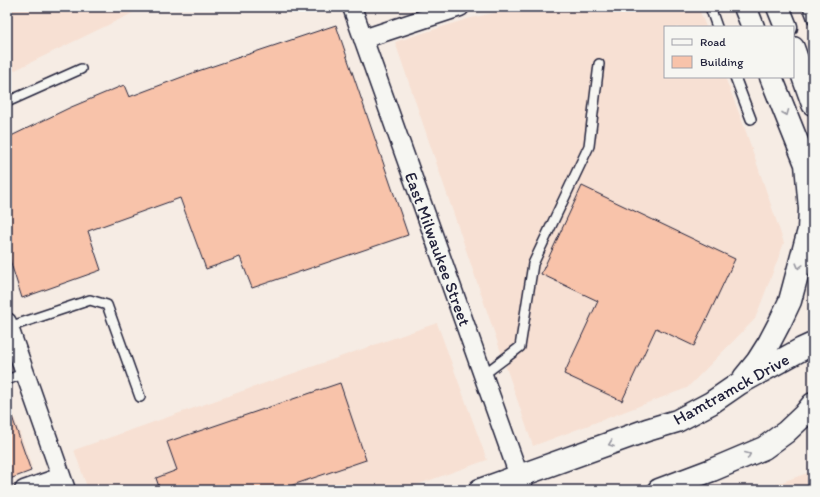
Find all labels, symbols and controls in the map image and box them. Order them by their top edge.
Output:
legend [664,26,794,78]
text: Road [700,35,726,49]
text: Building [700,55,744,69]
one-way arrow [781,110,789,117]
street label: East Milwaukee Street [401,169,475,329]
one-way arrow [795,262,804,269]
street label: Hamtramck Drive [670,349,792,429]
one-way arrow [607,439,614,447]
one-way arrow [743,452,751,460]

